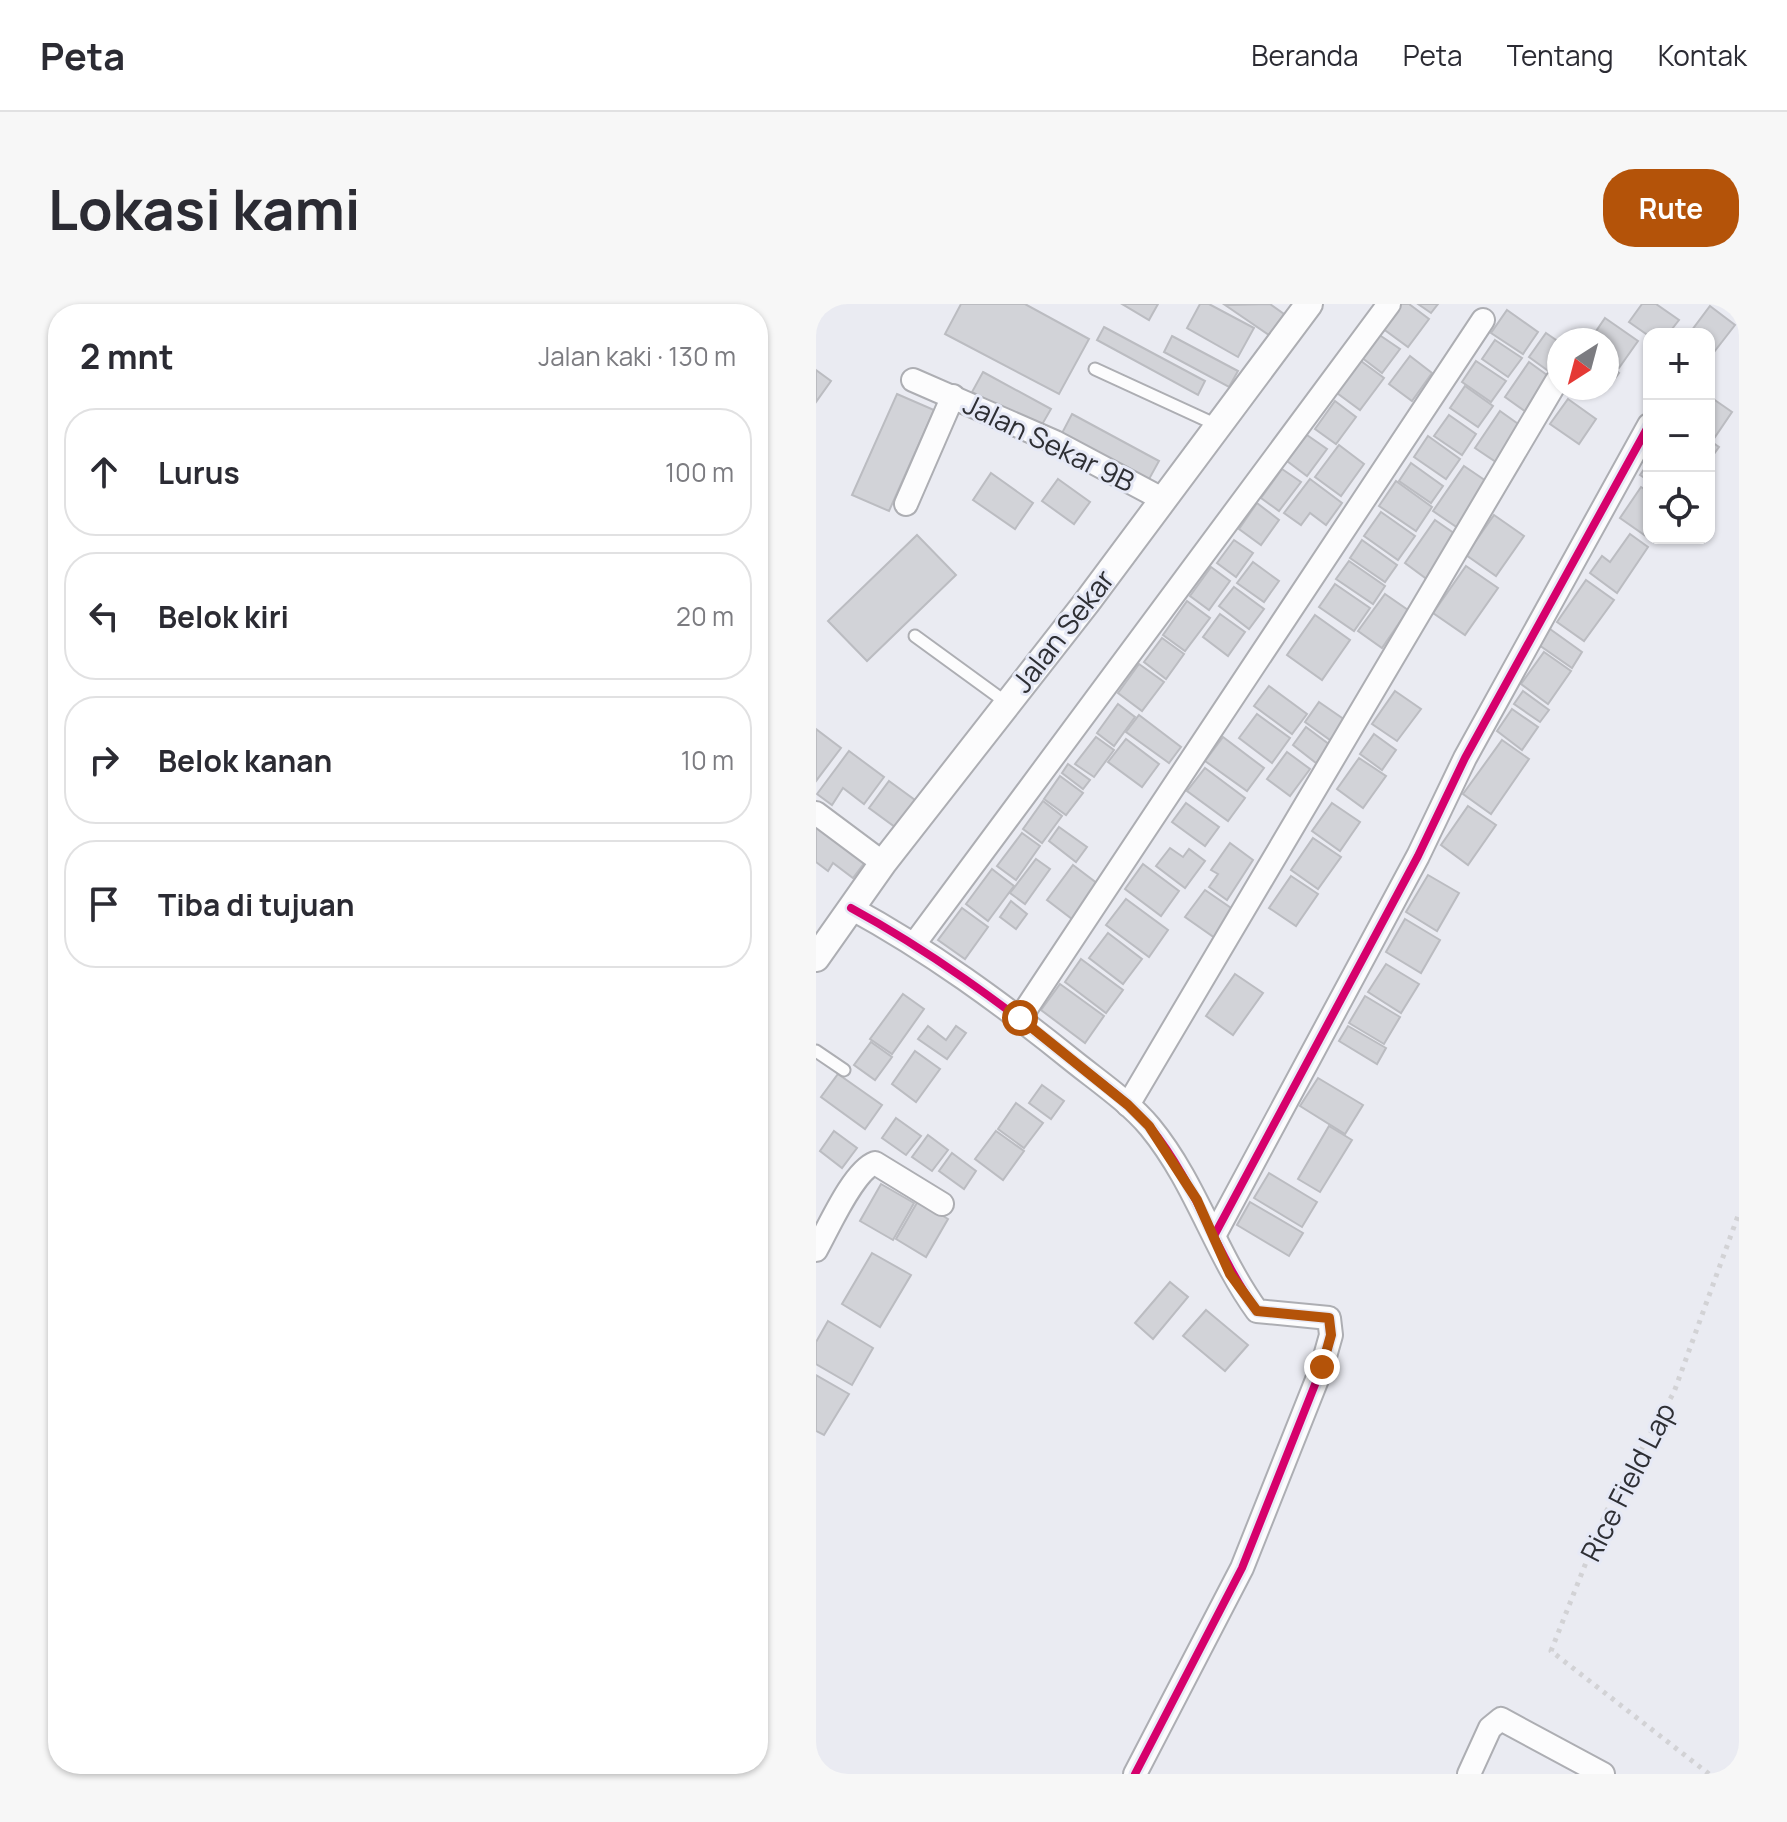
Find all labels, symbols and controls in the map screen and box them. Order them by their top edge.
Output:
text: Peta [40,29,125,81]
text: Beranda [1251,36,1359,74]
text: Peta [1403,36,1463,74]
text: Tentang [1507,36,1614,74]
text: Kontak [1658,36,1747,74]
button: Rute [1603,169,1739,247]
text: Lokasi kami [48,170,361,247]
north arrow [1547,328,1619,400]
map controls [1643,328,1715,544]
button: + [1643,328,1715,400]
text: 2 mnt [80,333,174,379]
text: Jalan kaki · 130 m [538,338,736,374]
street label: Jalan Sekar 9B [957,384,1141,500]
button: − [1643,400,1715,472]
icon: ahead [82,450,126,494]
text: Lurus [158,452,240,493]
text: 100 m [665,454,734,490]
button: locate [1643,472,1715,544]
street label: Jalan Sekar [1002,561,1122,700]
icon: left [82,594,126,638]
text: Belok kiri [158,596,289,637]
text: 20 m [676,598,734,634]
icon: right [82,738,126,782]
text: Belok kanan [158,740,332,781]
text: 10 m [681,742,734,778]
icon: arrive [82,882,126,926]
text: Tiba di tujuan [158,884,355,925]
route start [1002,1000,1038,1036]
route end [1304,1349,1340,1385]
street label: Rice Field Lap [1571,1396,1683,1567]

